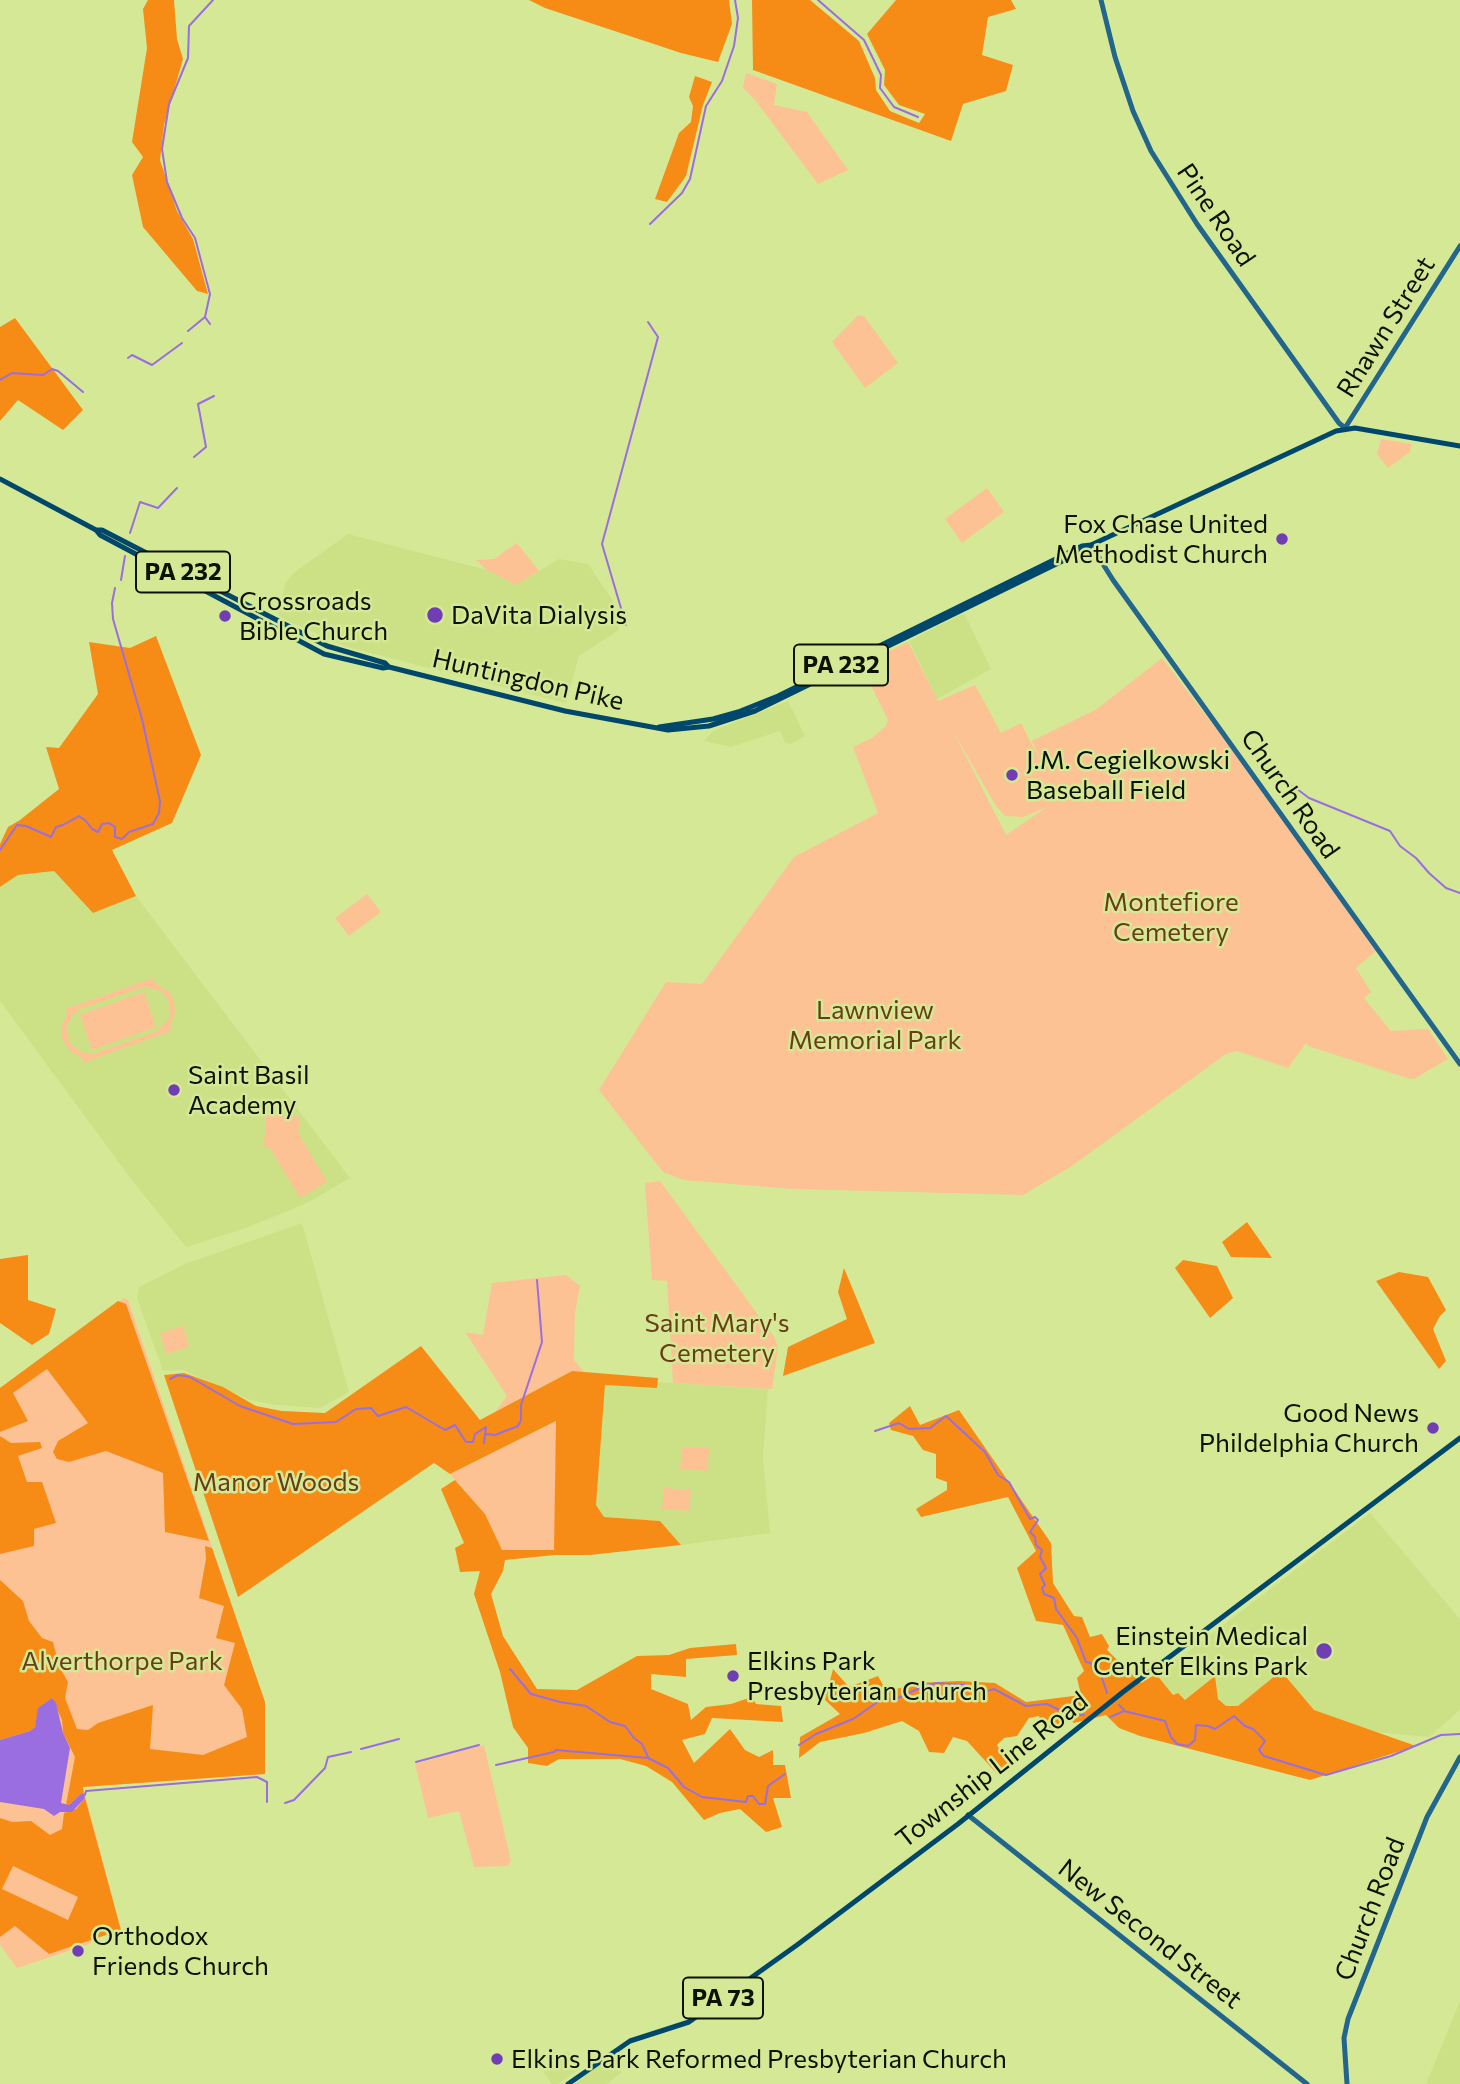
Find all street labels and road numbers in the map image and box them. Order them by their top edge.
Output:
street label: Pine Road [1170,158,1262,272]
street label: Rhawn Street [1330,251,1442,403]
road number: PA 232 [136,552,230,592]
street label: Huntingdon Pike [429,643,627,717]
road number: PA 232 [794,644,888,686]
street label: Church Road [1234,723,1346,865]
street label: Township Line Road [890,1685,1094,1855]
street label: Church Road [1328,1833,1412,1985]
street label: New Second Street [1052,1853,1248,2015]
road number: PA 73 [683,1978,763,2019]

